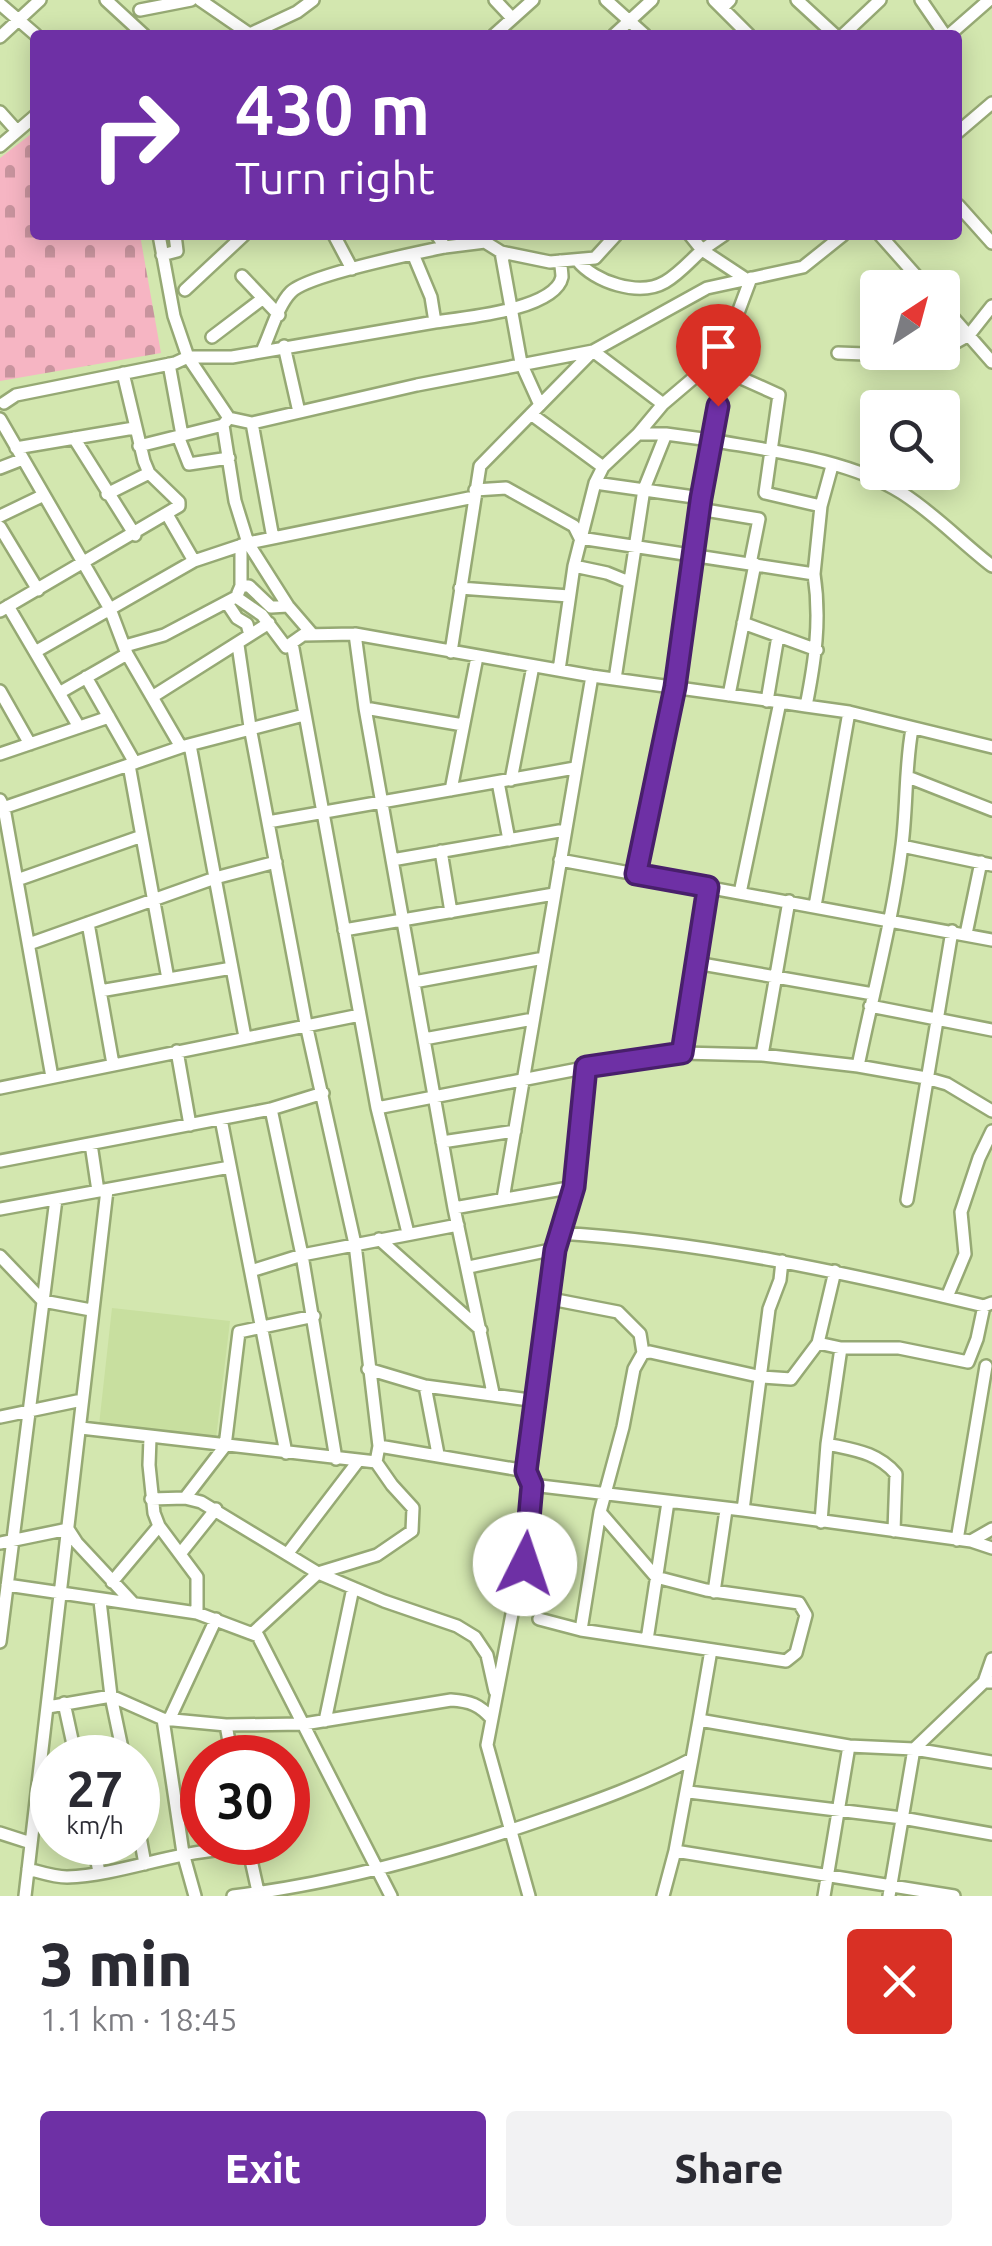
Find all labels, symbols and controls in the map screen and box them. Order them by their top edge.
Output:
icon: right [70,70,200,200]
text: 430 m [235,70,430,148]
text: Turn right [235,152,435,203]
north arrow [860,270,960,370]
map controls [860,270,960,490]
pin [676,304,761,407]
icon: arrive [691,319,746,374]
button: search [860,390,960,490]
position arrow [473,1512,577,1616]
speed limit sign: 30 [180,1735,310,1865]
text: 27 [67,1760,123,1816]
text: km/h [66,1811,124,1839]
button: close [847,1929,952,2034]
text: 3 min [40,1930,193,1997]
text: 1.1 km · 18:45 [40,2001,238,2037]
button: Exit [40,2111,486,2226]
button: Share [506,2111,952,2226]

